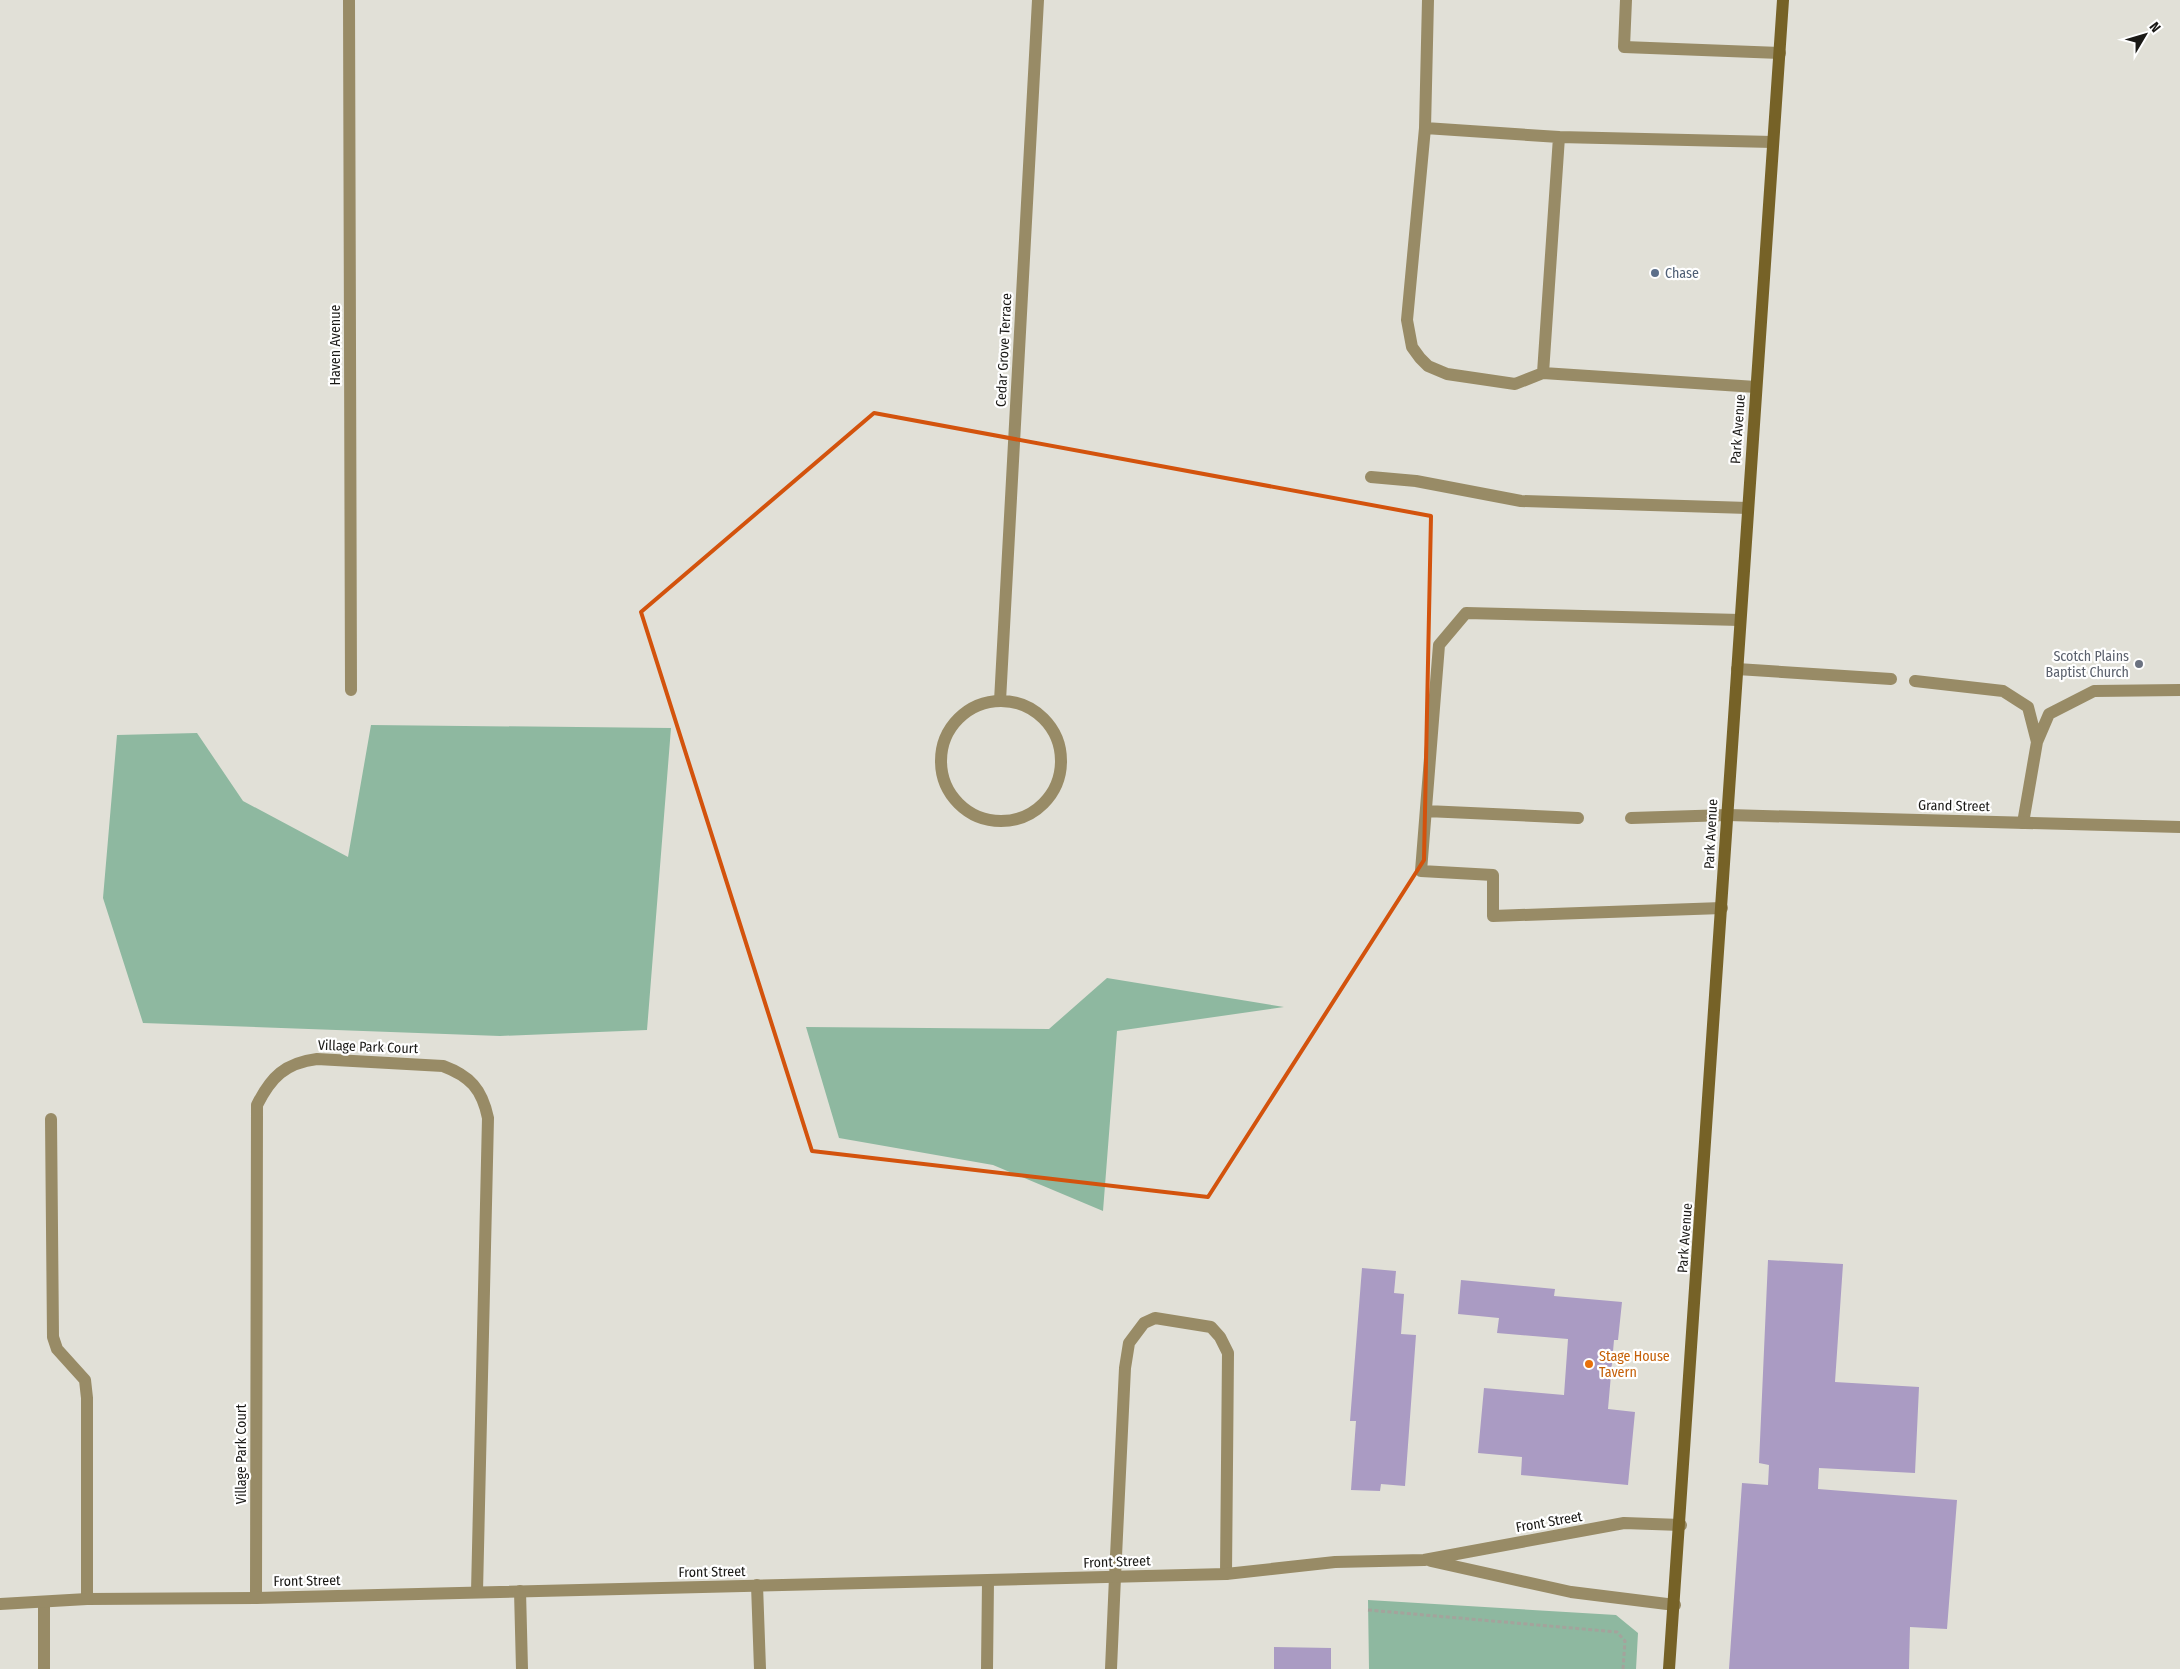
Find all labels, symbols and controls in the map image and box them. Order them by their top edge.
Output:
north arrow [2120,10,2170,60]
text: N [2146,19,2164,36]
place label: Chase [1665,265,1699,282]
marker: Chase [1649,267,1661,279]
street label: Cedar Grove Terrace [993,293,1015,407]
street label: Haven Avenue [327,304,344,385]
street label: Park Avenue [1727,393,1749,465]
place label: Scotch Plains Baptist Church [2046,648,2129,681]
marker: Scotch Plains Baptist Church [2133,658,2145,670]
street label: Grand Street [1918,797,1991,815]
street label: Park Avenue [1701,798,1721,870]
street label: Village Park Court [318,1037,419,1057]
street label: Park Avenue [1674,1202,1696,1274]
place label: Stage House Tavern [1599,1348,1670,1381]
marker: Stage House Tavern [1583,1358,1595,1370]
street label: Village Park Court [233,1403,250,1504]
street label: Front Street [1514,1508,1584,1536]
street label: Front Street [1083,1552,1151,1572]
street label: Front Street [678,1563,746,1581]
street label: Front Street [273,1572,341,1590]

